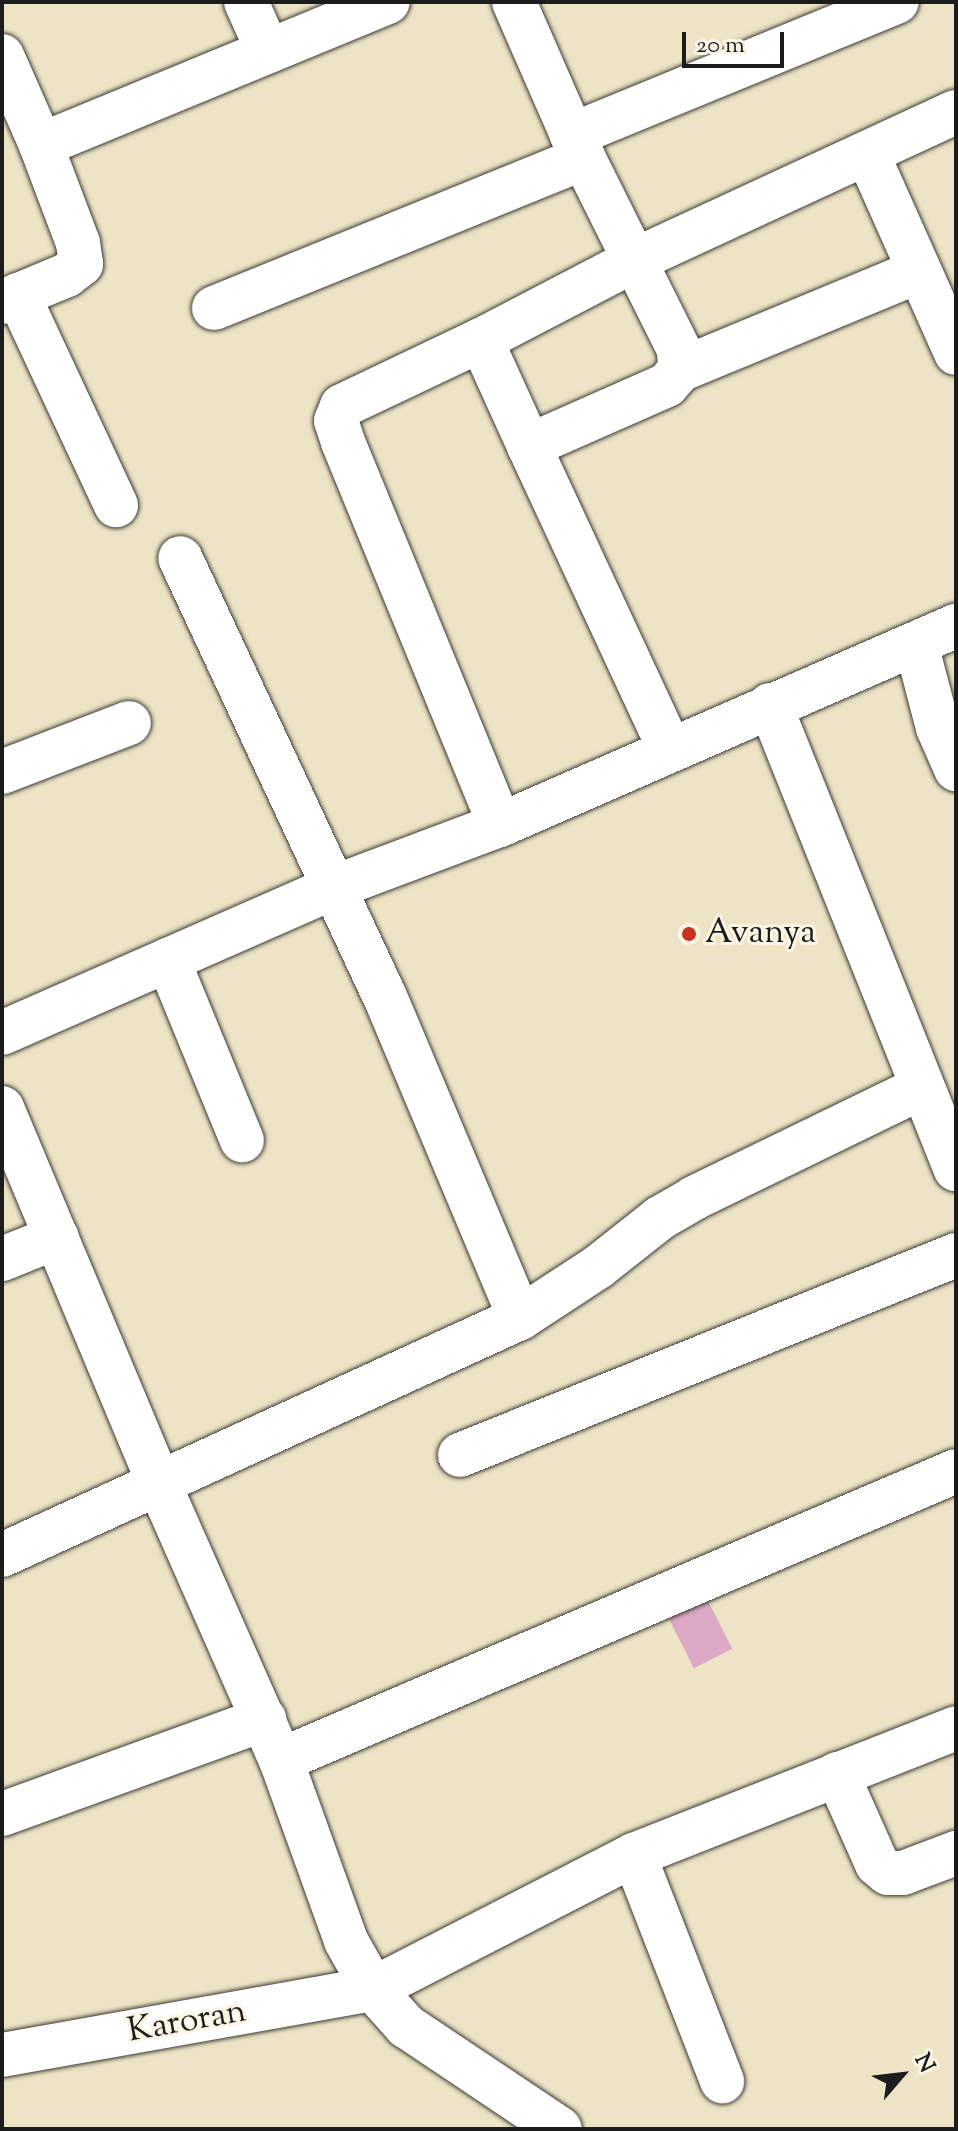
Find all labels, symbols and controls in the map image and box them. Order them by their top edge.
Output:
scale bar [686,16,788,66]
text: 20 m [696,29,745,63]
place label: Avanya [705,914,816,954]
marker: Avanya [680,925,698,943]
street label: Karoran [125,1992,249,2052]
north arrow [862,2035,942,2115]
text: N [905,2048,941,2079]

